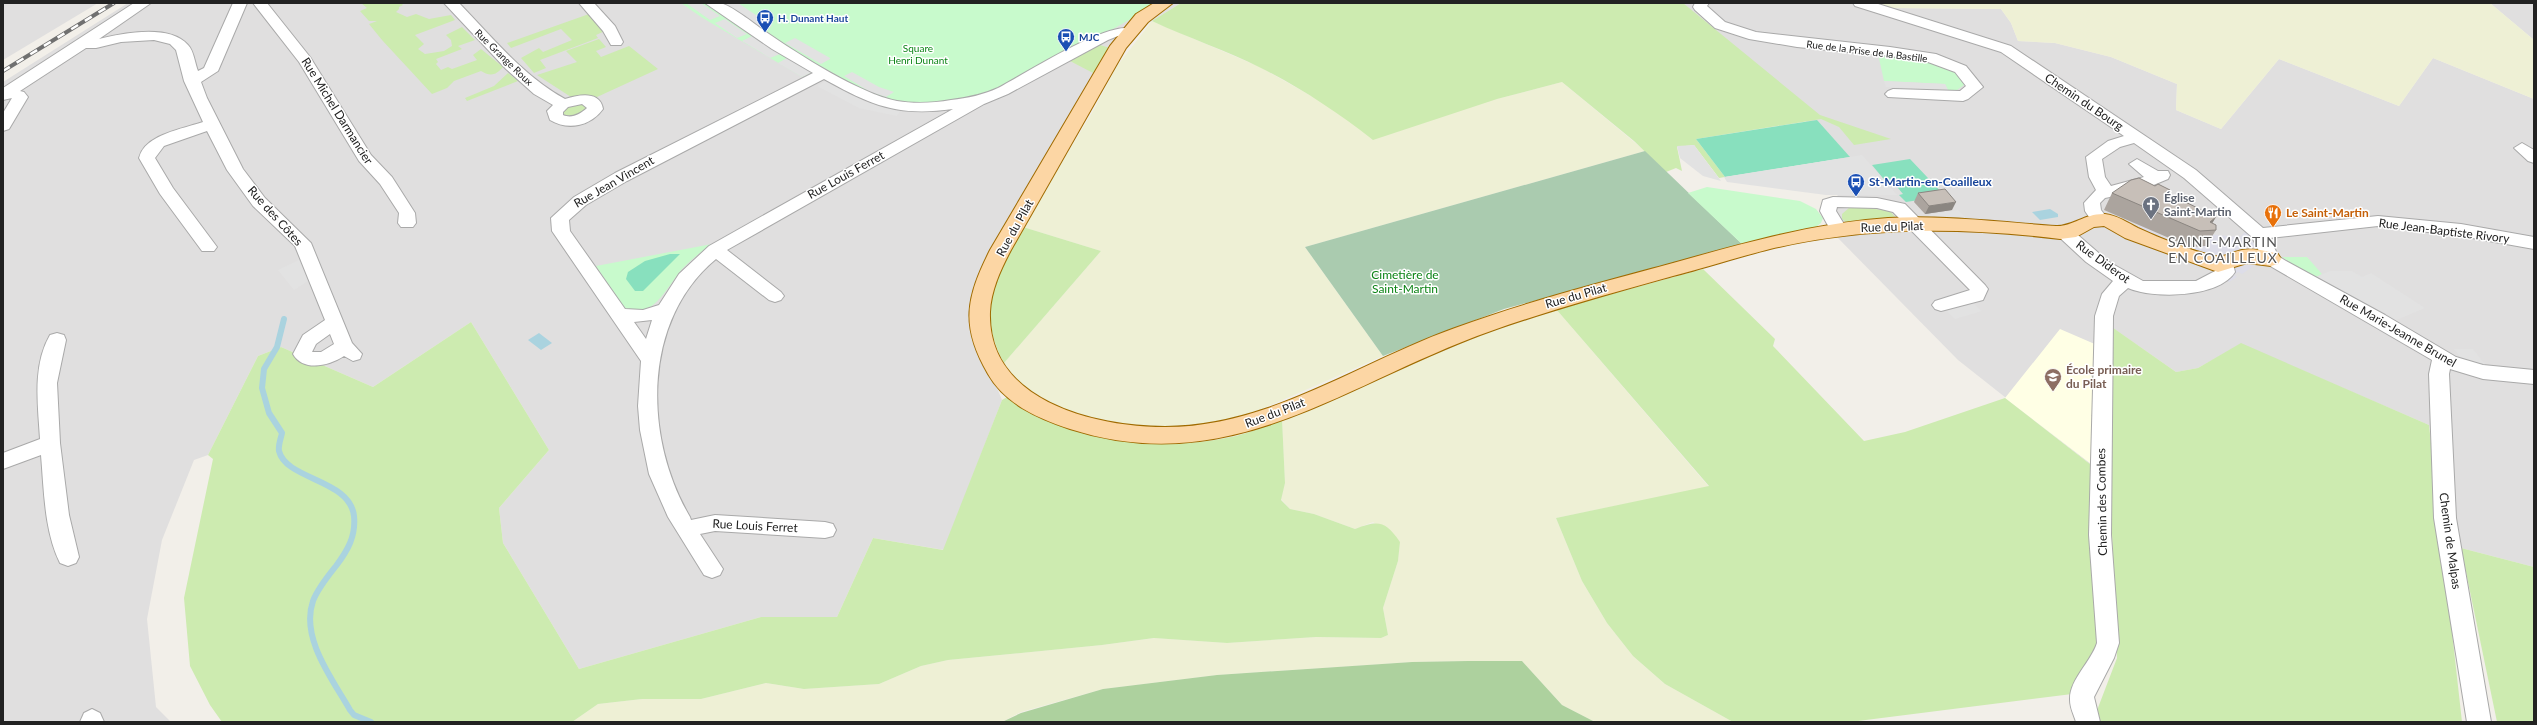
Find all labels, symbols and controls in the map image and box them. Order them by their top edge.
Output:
bus stop icon: H. Dunant Haut [755,8,775,33]
place label: H. Dunant Haut [778,12,848,24]
street label: Rue Grange Roux [473,26,535,88]
bus stop icon: MJC [1056,27,1076,52]
place label: MJC [1079,31,1100,43]
street label: Rue de la Prise de la Bastille [1806,38,1928,64]
park label: Square Henri Dunant [888,42,948,66]
street label: Rue Michel Darmancier [298,55,377,167]
street label: Chemin du Bourg [2042,70,2126,133]
street label: Rue Louis Ferret [805,147,887,202]
street label: Rue Jean Vincent [571,152,657,211]
bus stop icon: St-Martin-en-Coailleux [1846,172,1866,197]
place label: St-Martin-en-Coailleux [1869,174,1993,189]
street label: Rue des Côtes [245,183,306,249]
place label: Église Saint-Martin [2164,190,2232,219]
church icon: Église Saint-Martin [2141,195,2161,220]
street label: Rue du Pilat [993,196,1037,259]
restaurant icon: Le Saint-Martin [2263,203,2283,228]
place label: Le Saint-Martin [2286,205,2369,220]
street label: Rue Jean-Baptiste Rivory [2378,215,2511,246]
street label: Rue du Pilat [1860,218,1924,235]
district label: SAINT-MARTIN EN COAILLEUX [2168,233,2278,266]
street label: Rue Diderot [2073,237,2134,287]
park label: Cimetière de Saint-Martin [1371,267,1439,296]
street label: Rue du Pilat [1544,279,1609,311]
street label: Rue Marie-Jeanne Brunel [2337,291,2459,370]
place label: École primaire du Pilat [2066,362,2142,391]
school or university icon: École primaire du Pilat [2043,367,2063,392]
street label: Rue du Pilat [1243,394,1308,431]
street label: Chemin des Combes [2093,448,2110,556]
street label: Chemin de Malpas [2436,492,2465,590]
street label: Rue Louis Ferret [712,516,799,535]

